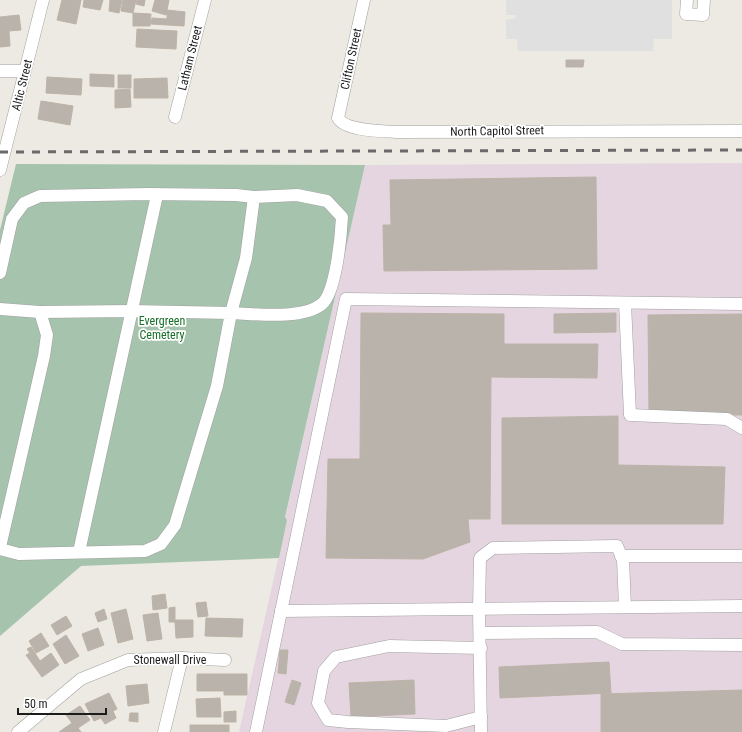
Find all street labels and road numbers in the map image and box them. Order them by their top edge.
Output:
street label: Latham Street [175,24,205,92]
street label: Clifton Street [338,27,364,91]
street label: Altic Street [9,57,35,112]
street label: North Capitol Street [450,123,544,139]
street label: Stonewall Drive [134,653,207,667]

